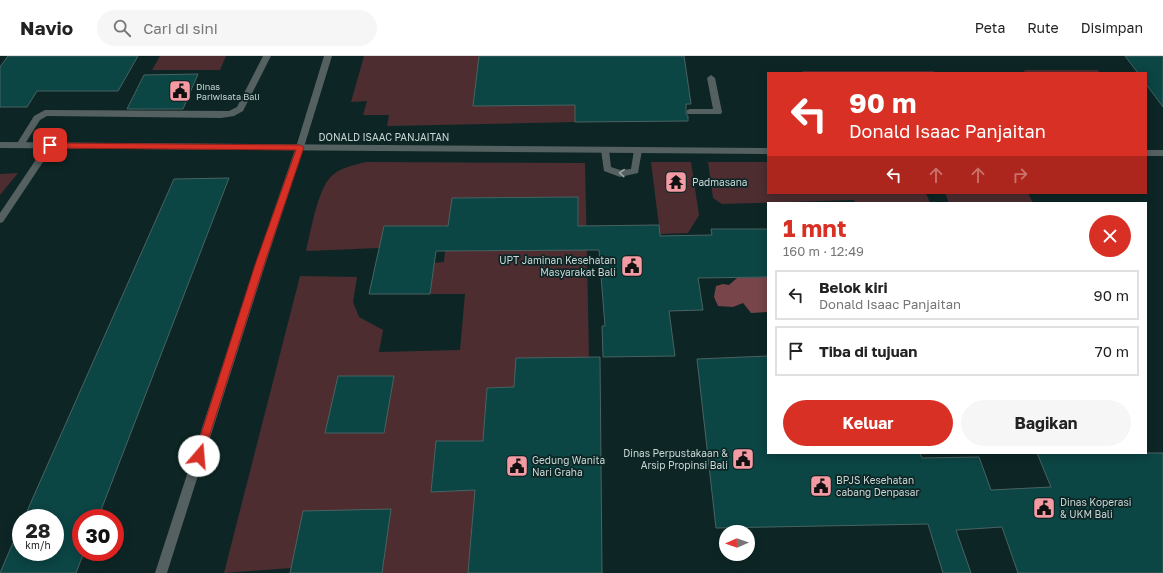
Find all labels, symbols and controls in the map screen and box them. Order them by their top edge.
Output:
search box [97,10,377,46]
text: Navio [20,16,73,39]
icon: search [111,17,133,39]
text: Cari di sini [143,19,218,37]
text: Peta [975,19,1005,36]
text: Rute [1027,19,1059,36]
text: Disimpan [1081,19,1143,36]
public building icon: Dinas Pariwisata Bali [167,78,193,104]
place label: Dinas Pariwisata Bali [196,81,260,102]
text: 90 m [849,86,916,119]
icon: left [783,88,835,140]
text: Donald Isaac Panjaitan [849,120,1046,142]
pin [33,128,67,162]
street label: DONALD ISAAC PANJAITAN [319,131,449,143]
icon: arrive [39,134,61,156]
icon: left [883,164,905,186]
icon: ahead [925,164,947,186]
icon: ahead [967,164,989,186]
icon: right [1009,164,1031,186]
one-way arrow [619,169,625,178]
temple icon: Padmasana [663,169,689,195]
place label: Padmasana [692,176,748,188]
text: 1 mnt [783,213,846,242]
button: close [1089,215,1131,257]
text: 160 m · 12:49 [783,243,864,259]
public building icon: UPT Jaminan Kesehatan Masyarakat Bali [619,253,645,279]
place label: UPT Jaminan Kesehatan Masyarakat Bali [499,254,616,278]
text: Belok kiri [819,278,888,296]
icon: left [785,284,807,306]
text: 90 m [1094,286,1129,304]
text: Donald Isaac Panjaitan [819,296,961,312]
icon: arrive [785,340,807,362]
text: Tiba di tujuan [819,342,917,360]
text: 70 m [1095,342,1129,360]
button: Keluar [783,400,953,446]
button: Bagikan [961,400,1131,446]
position arrow [178,435,220,477]
public building icon: Dinas Perpustakaan & Arsip Propinsi Bali [730,446,756,472]
place label: Dinas Perpustakaan & Arsip Propinsi Bali [623,447,728,471]
public building icon: Gedung Wanita Nari Graha [504,453,530,479]
place label: Gedung Wanita Nari Graha [532,454,605,478]
public building icon: BPJS Kesehatan cabang Denpasar [808,473,834,499]
place label: BPJS Kesehatan cabang Denpasar [836,474,919,498]
public building icon: Dinas Koperasi & UKM Bali [1031,495,1057,521]
place label: Dinas Koperasi & UKM Bali [1060,496,1131,520]
speed limit sign: 30 [72,509,124,561]
text: 28 [25,518,50,542]
north arrow [719,525,755,561]
map controls [719,525,755,561]
text: km/h [25,539,51,551]

